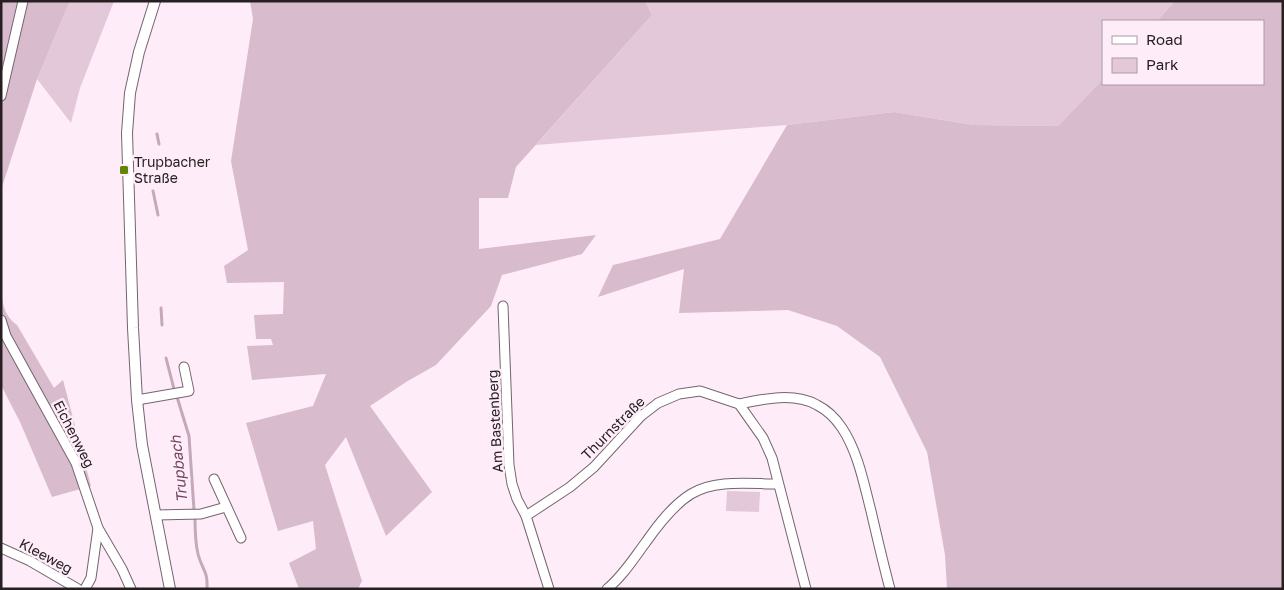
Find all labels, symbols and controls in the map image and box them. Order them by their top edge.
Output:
legend [1102,20,1264,85]
text: Road [1146,30,1183,48]
text: Park [1146,55,1179,73]
place label: Trupbacher Straße [134,153,211,186]
marker: Trupbacher Straße [118,164,130,176]
street label: Am Bastenberg [483,369,506,473]
street label: Thurnstraße [578,393,648,463]
street label: Eichenweg [50,397,99,470]
water label: Trupbach [165,434,190,503]
street label: Kleeweg [17,534,76,577]

